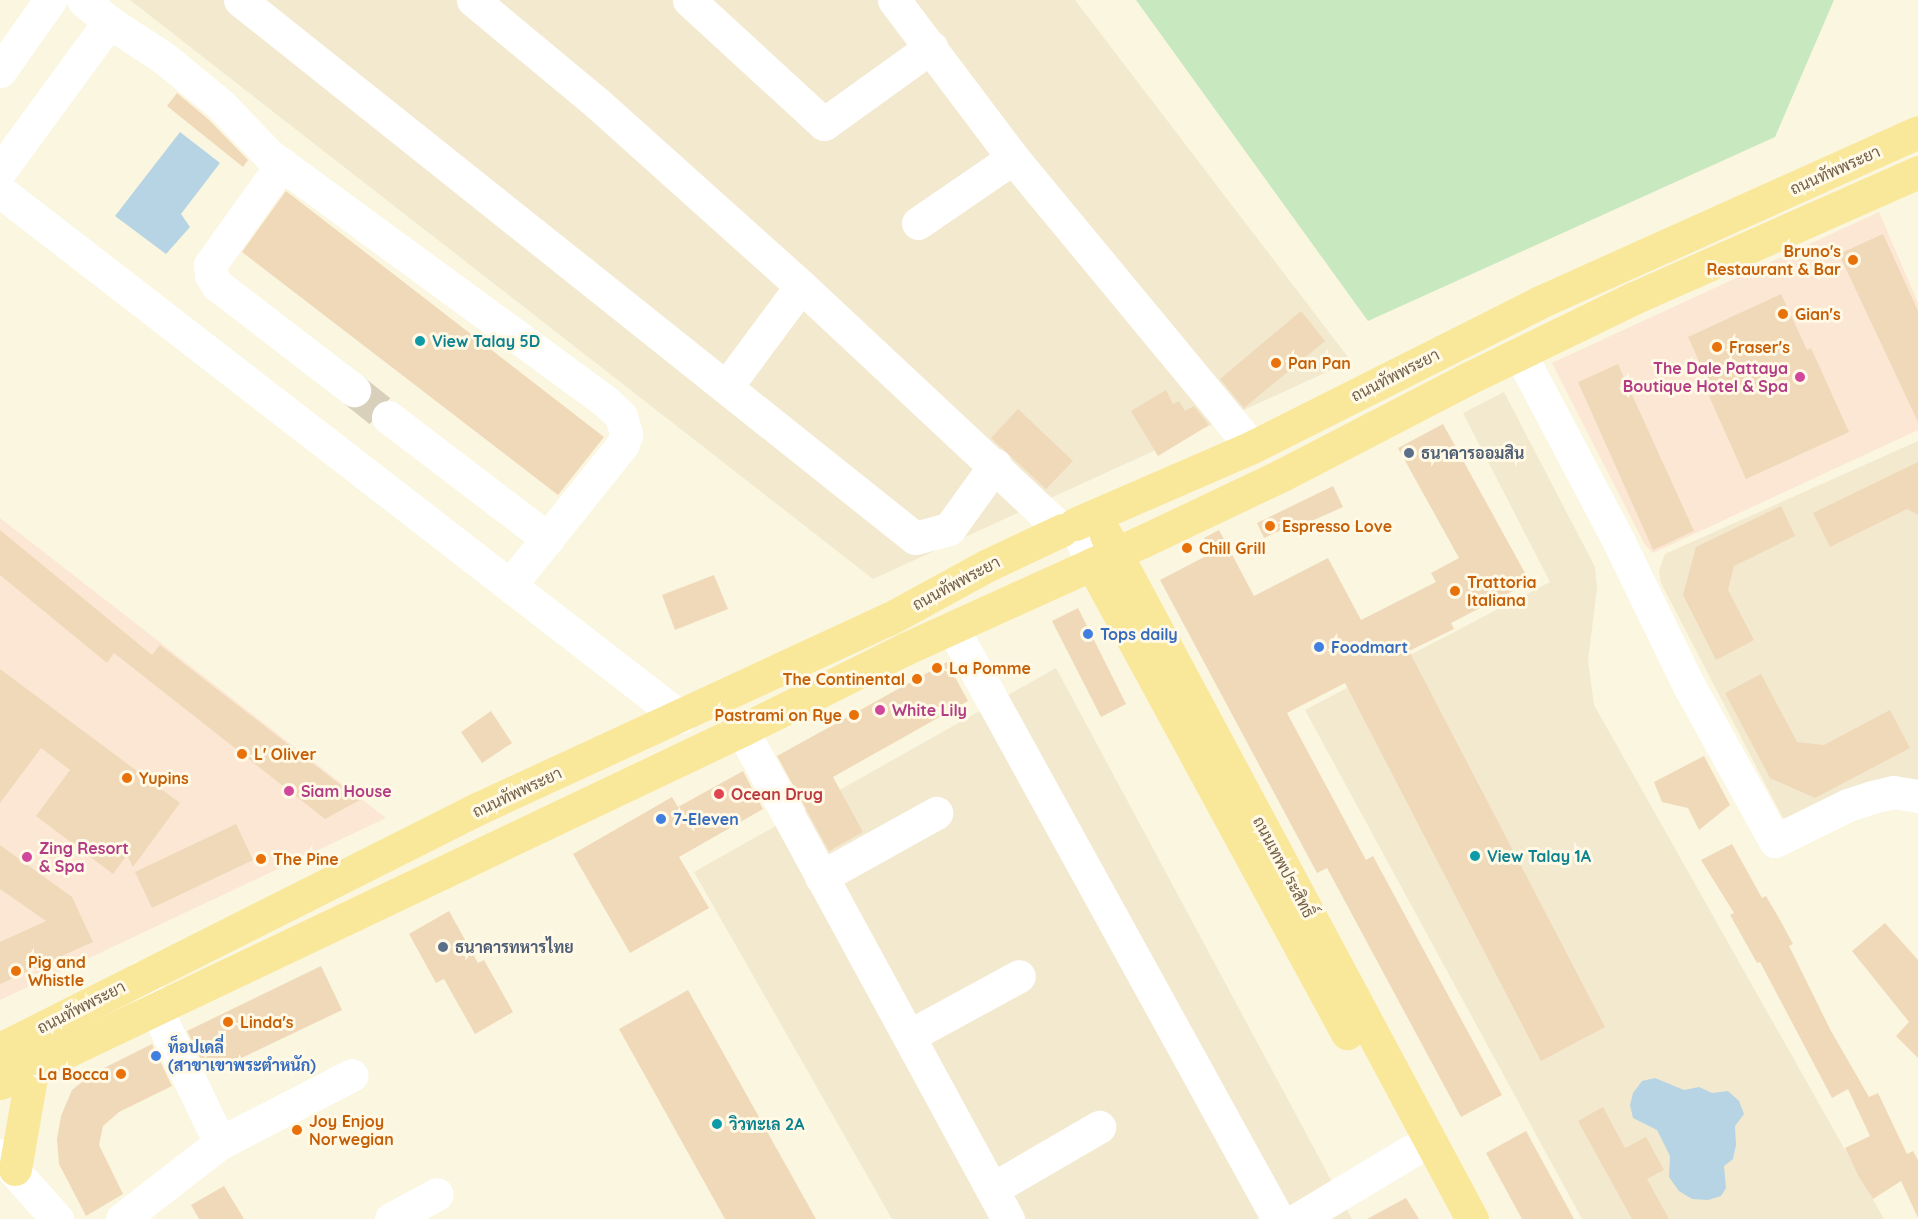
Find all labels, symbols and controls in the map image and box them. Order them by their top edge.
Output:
street label: ถนนทัพพระยา [1787,142,1883,198]
place label: Bruno's Restaurant & Bar [1706,241,1841,279]
marker: Bruno's Restaurant & Bar [1846,253,1860,267]
place label: Gian's [1795,304,1841,324]
marker: Gian's [1776,307,1790,321]
place label: View Talay 5D [432,331,540,351]
marker: View Talay 5D [413,334,427,348]
place label: Fraser's [1729,337,1790,357]
marker: Fraser's [1710,340,1724,354]
street label: ถนนทัพพระยา [1348,345,1442,405]
place label: Pan Pan [1288,353,1351,373]
marker: Pan Pan [1269,356,1283,370]
place label: The Dale Pattaya Boutique Hotel & Spa [1623,358,1788,396]
marker: The Dale Pattaya Boutique Hotel & Spa [1793,370,1807,384]
place label: ธนาคารออมสิน [1421,443,1524,463]
marker: ธนาคารออมสิน [1402,446,1416,460]
place label: Espresso Love [1282,516,1392,536]
marker: Espresso Love [1263,519,1277,533]
place label: Chill Grill [1199,538,1266,558]
marker: Chill Grill [1180,541,1194,555]
street label: ถนนทัพพระยา [909,552,1003,614]
place label: Trattoria Italiana [1467,572,1537,610]
marker: Trattoria Italiana [1448,584,1462,598]
place label: Tops daily [1100,624,1178,644]
marker: Tops daily [1081,627,1095,641]
place label: Foodmart [1331,637,1408,657]
marker: Foodmart [1312,640,1326,654]
place label: La Pomme [949,658,1031,678]
marker: La Pomme [930,661,944,675]
place label: The Continental [782,669,905,689]
marker: The Continental [910,672,924,686]
place label: White Lily [892,700,967,720]
marker: White Lily [873,703,887,717]
place label: Pastrami on Rye [715,705,842,725]
marker: Pastrami on Rye [847,708,861,722]
place label: L' Oliver [254,744,316,764]
marker: L' Oliver [235,747,249,761]
street label: ถนนทัพพระยา [469,763,565,821]
place label: Yupins [139,768,189,788]
marker: Yupins [120,771,134,785]
place label: Siam House [301,781,392,801]
marker: Siam House [282,784,296,798]
place label: Ocean Drug [731,784,823,804]
marker: Ocean Drug [712,787,726,801]
place label: 7-Eleven [673,809,739,829]
marker: 7-Eleven [654,812,668,826]
street label: ถนนเทพประสิทธิ์ [1249,813,1319,921]
place label: Zing Resort & Spa [39,838,129,876]
place label: View Talay 1A [1487,846,1591,866]
place label: The Pine [273,849,339,869]
marker: View Talay 1A [1468,849,1482,863]
marker: Zing Resort & Spa [20,850,34,864]
marker: The Pine [254,852,268,866]
place label: ธนาคารทหารไทย [455,937,574,957]
marker: ธนาคารทหารไทย [436,940,450,954]
place label: Pig and Whistle [28,952,86,990]
marker: Pig and Whistle [9,964,23,978]
street label: ถนนทัพพระยา [34,977,128,1037]
place label: Linda's [240,1012,294,1032]
marker: Linda's [221,1015,235,1029]
place label: ท็อปเดลี่ (สาขาเขาพระตำหนัก) [168,1037,316,1075]
marker: ท็อปเดลี่ (สาขาเขาพระตำหนัก) [149,1049,163,1063]
place label: La Bocca [38,1064,109,1084]
marker: La Bocca [114,1067,128,1081]
place label: Joy Enjoy Norwegian [309,1111,394,1149]
place label: วิวทะเล 2A [729,1114,804,1134]
marker: วิวทะเล 2A [710,1117,724,1131]
marker: Joy Enjoy Norwegian [290,1123,304,1137]

